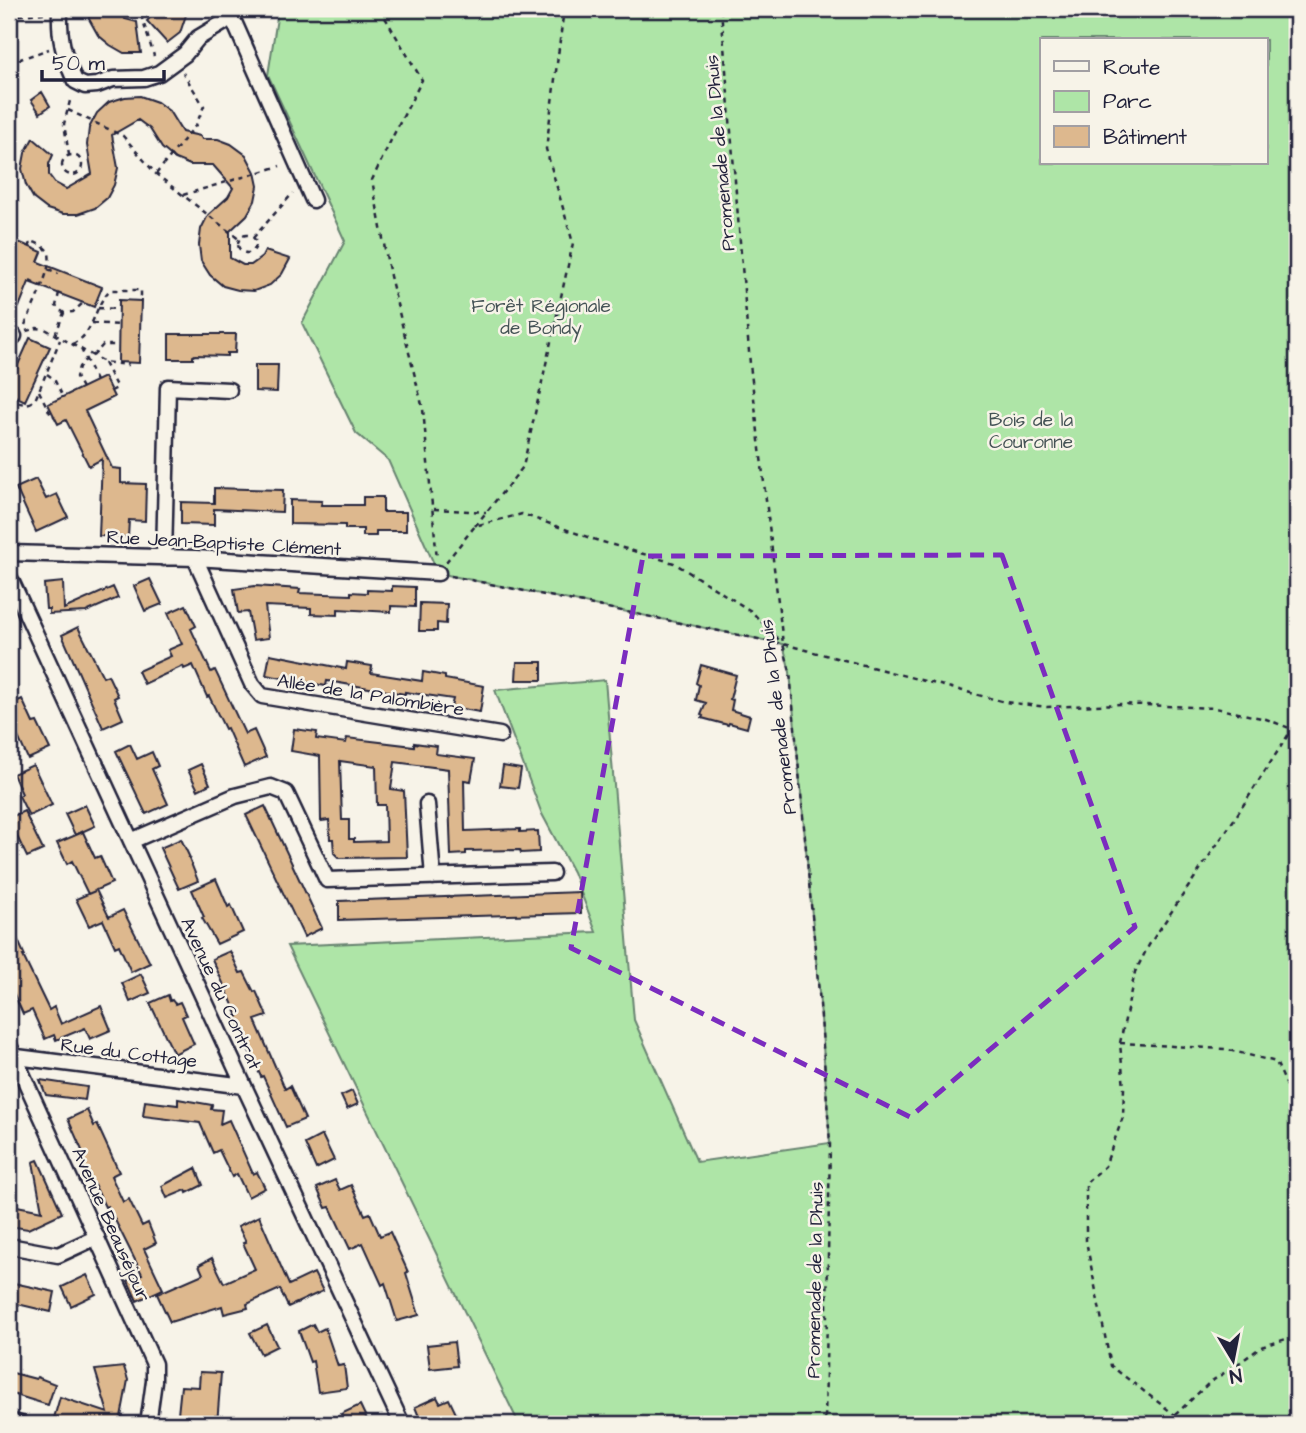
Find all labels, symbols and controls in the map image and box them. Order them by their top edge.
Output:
scale bar [42,38,164,82]
legend [1040,38,1268,164]
text: 50 m [52,49,106,78]
text: Route [1103,53,1160,82]
street label: Promenade de la Dhuis [698,54,743,252]
text: Parc [1103,87,1152,116]
text: Bâtiment [1103,123,1187,152]
park label: Forêt Régionale de Bondy [471,293,611,343]
park label: Bois de la Couronne [989,407,1074,456]
street label: Rue Jean-Baptiste Clément [106,524,342,563]
street label: Promenade de la Dhuis [753,617,804,816]
street label: Allée de la Palombière [275,667,466,724]
street label: Avenue du Contrat [173,913,268,1075]
street label: Rue du Cottage [59,1032,199,1076]
street label: Avenue Beauséjour [64,1143,157,1307]
street label: Promenade de la Dhuis [800,1181,831,1379]
north arrow [1198,1324,1268,1394]
text: N [1227,1361,1244,1390]

